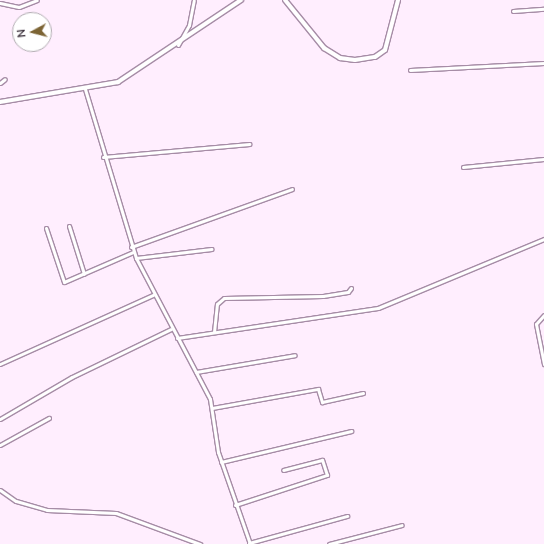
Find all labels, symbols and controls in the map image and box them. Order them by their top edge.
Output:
north arrow [12,12,52,52]
text: N [14,28,29,38]

